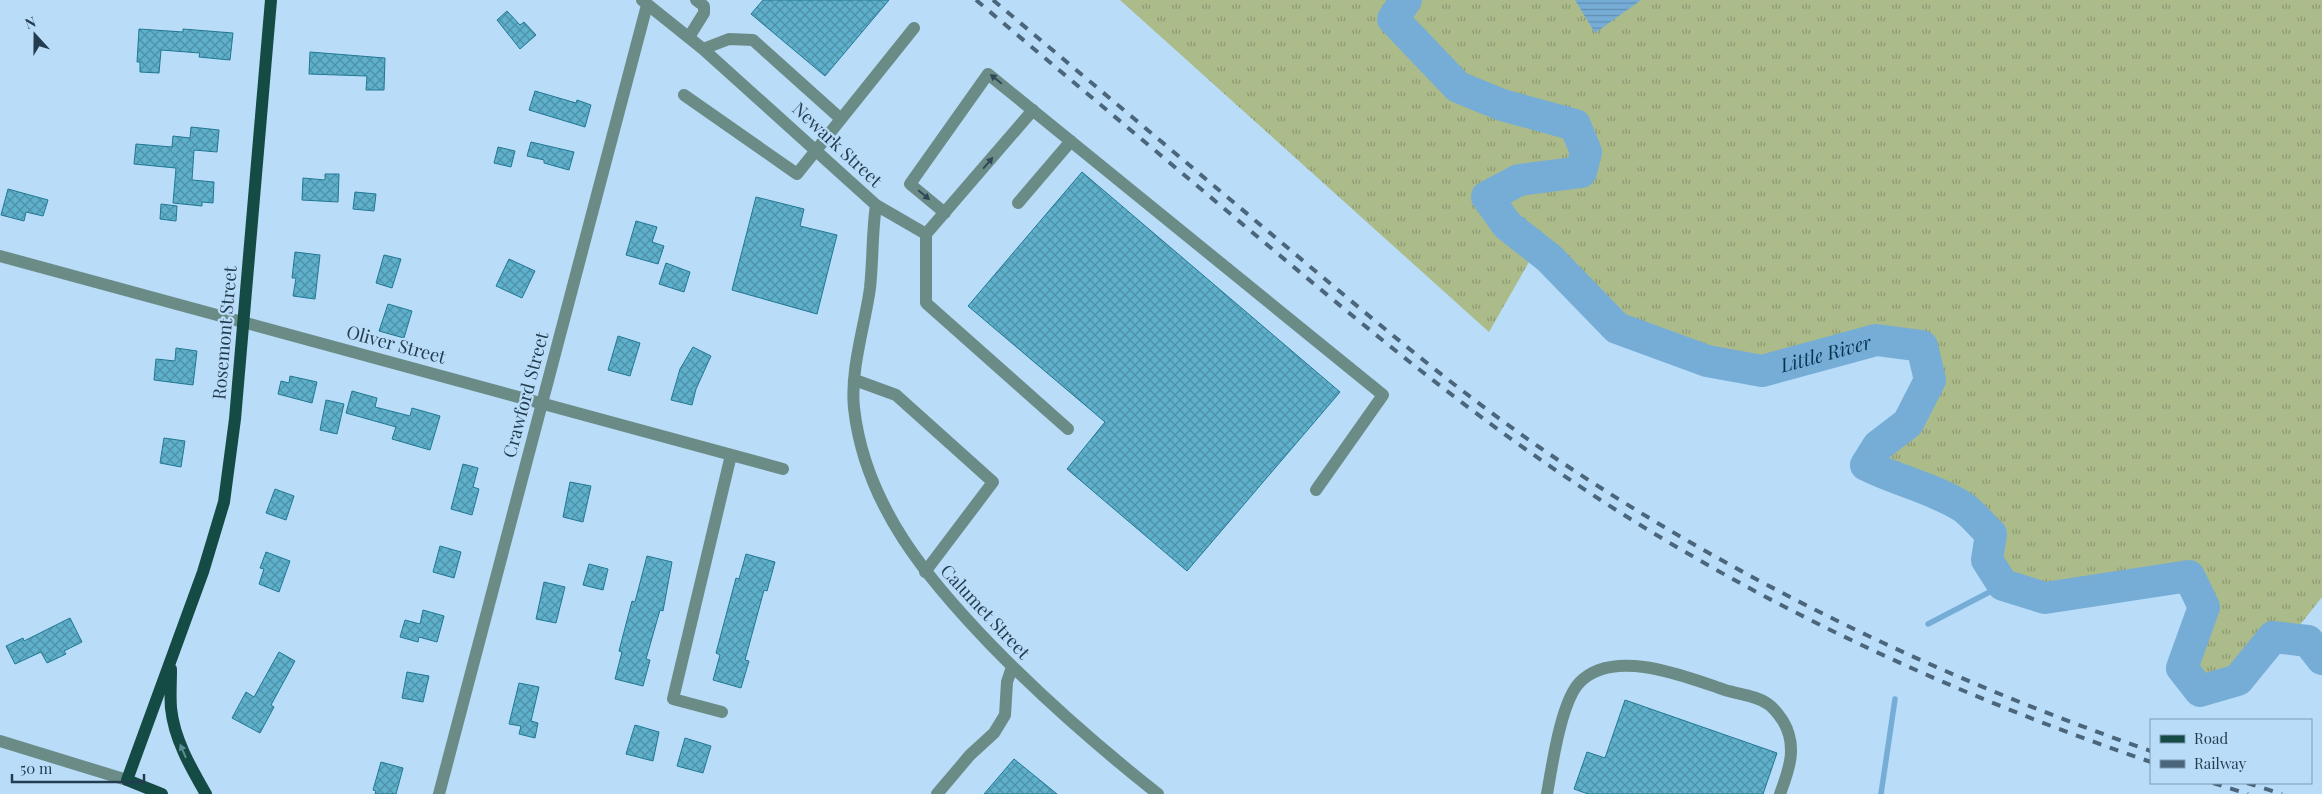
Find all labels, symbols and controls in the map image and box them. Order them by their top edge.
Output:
north arrow [10,10,60,60]
text: N [22,12,38,33]
one-way arrow [989,74,1002,85]
street label: Newark Street [788,97,888,192]
one-way arrow [982,157,994,169]
one-way arrow [917,190,930,201]
street label: Rosemont Street [206,264,242,401]
street label: Oliver Street [344,319,449,369]
water label: Little River [1776,328,1874,378]
street label: Crawford Street [497,329,554,460]
street label: Calumet Street [936,559,1036,664]
legend [2150,719,2312,784]
text: Road [2194,728,2228,748]
one-way arrow [179,744,187,758]
scale bar [12,752,145,784]
text: Railway [2194,753,2247,773]
text: 50 m [20,758,53,778]

